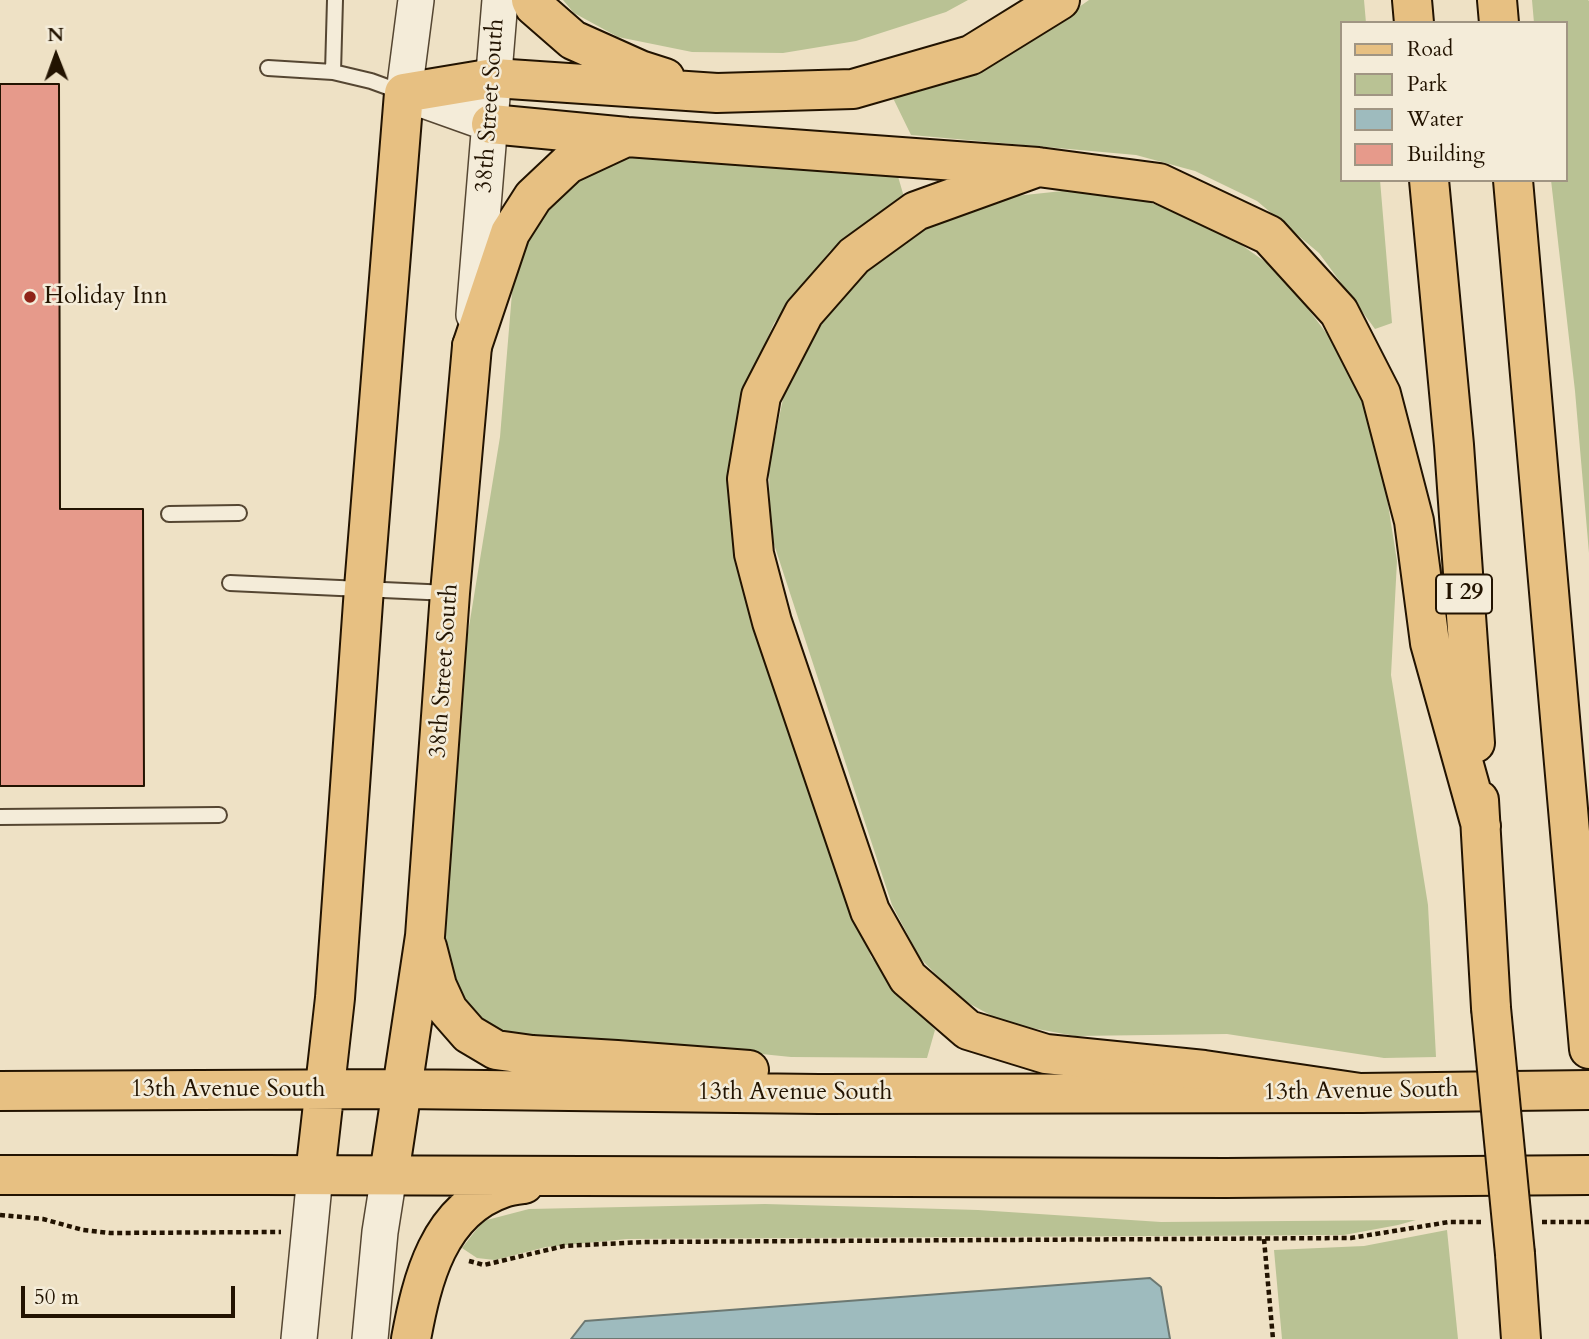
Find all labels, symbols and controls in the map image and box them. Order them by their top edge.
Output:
street label: 38th Street South [471,18,511,194]
north arrow [21,21,91,91]
legend [1340,21,1568,182]
text: N [47,22,64,48]
text: Road [1407,35,1453,64]
text: Park [1407,70,1447,99]
text: Water [1407,105,1463,134]
text: Building [1407,140,1485,169]
place label: Holiday Inn [44,283,168,311]
marker: Holiday Inn [22,289,38,305]
road number: I 29 [1436,574,1492,614]
street label: 38th Street South [425,583,465,759]
street label: 13th Avenue South [131,1076,325,1104]
street label: 13th Avenue South [1263,1076,1459,1108]
street label: 13th Avenue South [698,1079,892,1107]
scale bar [24,1272,238,1316]
text: 50 m [34,1283,79,1312]

